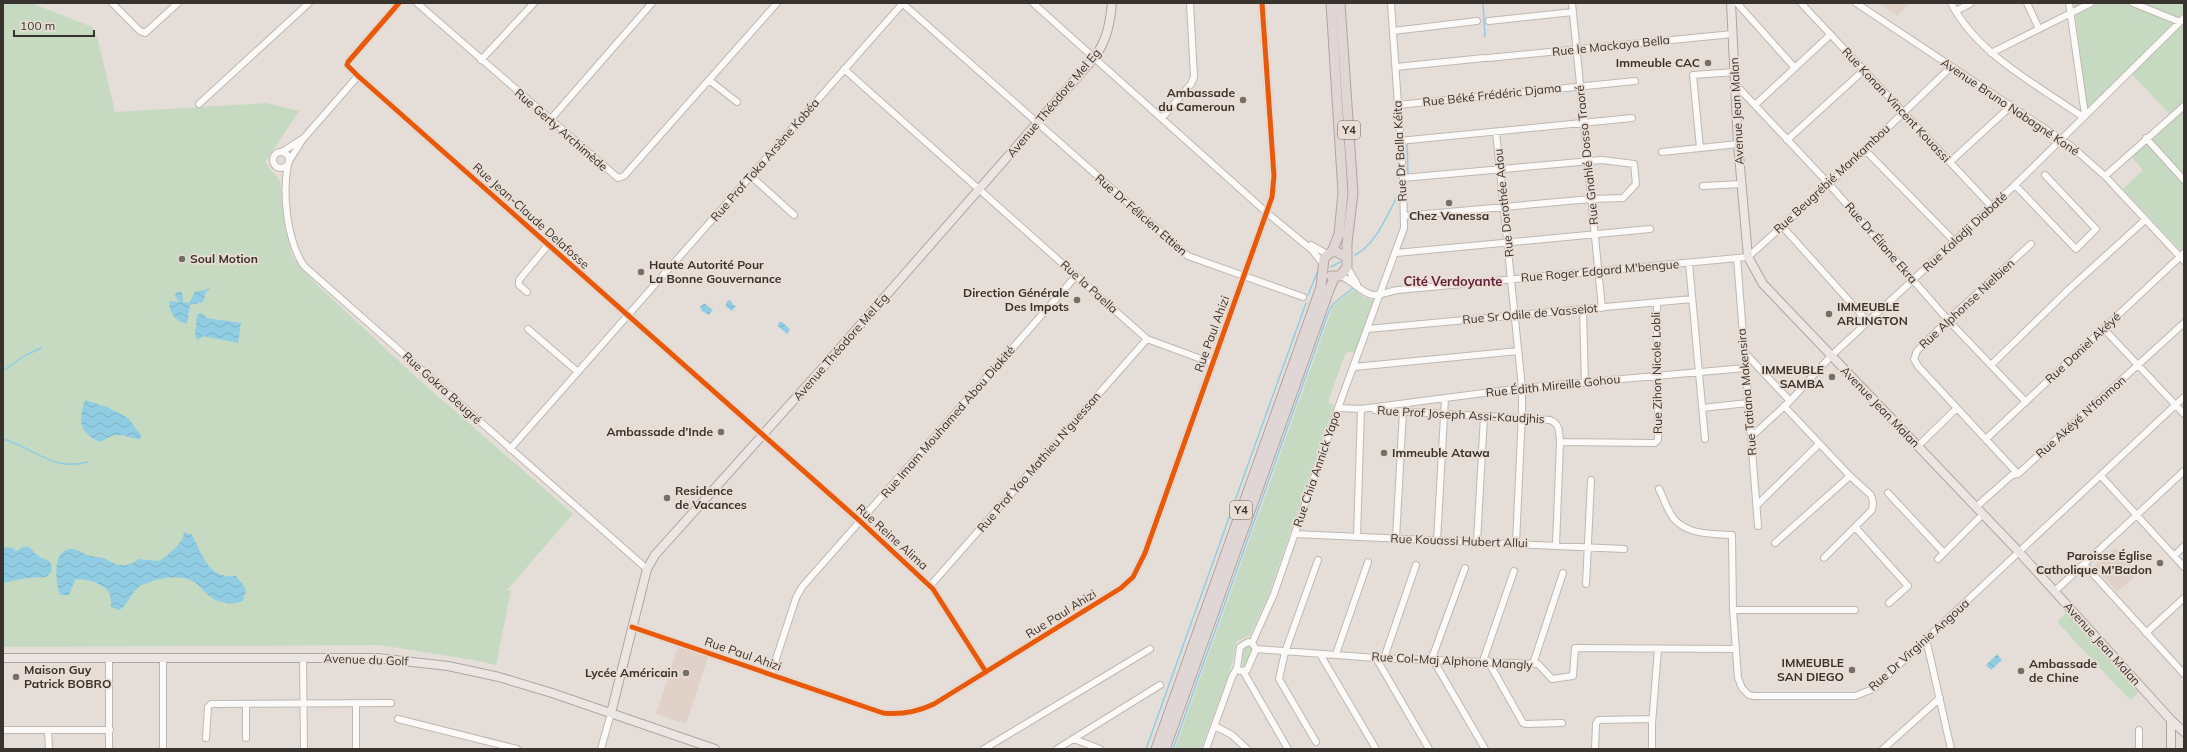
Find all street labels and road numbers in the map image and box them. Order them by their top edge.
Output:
street label: Rue le Mackaya Bella [1551,32,1671,59]
street label: Rue Konan Vincent Kouassi [1839,44,1954,165]
street label: Avenue Théodore Mel Eg [1004,45,1104,160]
street label: Avenue Bruno Nabagné Koné [1938,55,2082,159]
street label: Avenue Jean Malan [1726,57,1747,165]
street label: Rue Béké Frédéric Djama [1422,80,1562,109]
street label: Rue Gnahlé Dosso Traoré [1572,84,1601,226]
street label: Rue Gerty Archimède [512,85,611,174]
street label: Rue Prof Toka Arsène Kobéa [707,95,822,224]
street label: Rue Dr Balla Kéita [1389,100,1410,202]
road number: Y4 [1338,121,1360,139]
street label: Rue Beugrébié Mankambou [1770,121,1893,237]
street label: Rue Dorothée Adou [1490,148,1517,258]
street label: Rue Jean-Claude Delafosse [470,159,593,272]
street label: Rue Dr Félicien Ettien [1092,171,1190,259]
street label: Rue Kaladji Diabaté [1919,189,2010,275]
street label: Rue Dr Éliane Ekra [1842,199,1921,286]
street label: Rue Alphonse Nielbien [1916,255,2018,352]
street label: Rue Roger Edgard M'bengue [1520,256,1680,285]
street label: Rue la Paella [1057,257,1121,316]
street label: Avenue Théodore Mel Eg [790,290,891,404]
street label: Rue Paul Ahizi [1191,293,1232,374]
street label: Rue Sr Odile de Vasselot [1462,300,1598,327]
street label: Rue Daniel Akéyé [2042,309,2123,386]
street label: Rue Zihon Nicole Lobli [1648,312,1665,434]
street label: Rue Tatiana Makensira [1733,328,1760,456]
street label: Rue Imam Mouhamed Abou Diakité [877,343,1018,501]
street label: Rue Gokra Beugré [400,348,485,427]
street label: Avenue Jean Malan [1838,363,1923,450]
street label: Rue Édith Mireille Gohou [1485,371,1621,400]
street label: Rue Akéyé N'fonmon [2033,372,2129,461]
street label: Rue Prof Yao Mathieu N'guessan [974,388,1104,535]
street label: Rue Prof Joseph Assi-Kaudjhis [1377,403,1545,426]
street label: Rue Chia Annick Yapo [1290,409,1344,529]
street label: Rue Reine Alima [853,500,931,573]
road number: Y4 [1230,501,1252,519]
street label: Rue Kouassi Hubert Allui [1390,531,1528,550]
street label: Rue Paul Ahizi [1023,586,1099,641]
street label: Rue Dr Virginie Angoua [1865,595,1972,694]
street label: Avenue Jean Malan [2061,599,2144,689]
street label: Rue Paul Ahizi [703,633,784,674]
street label: Rue Col-Maj Alphone Mangly [1371,649,1534,672]
street label: Avenue du Golf [323,651,410,669]

